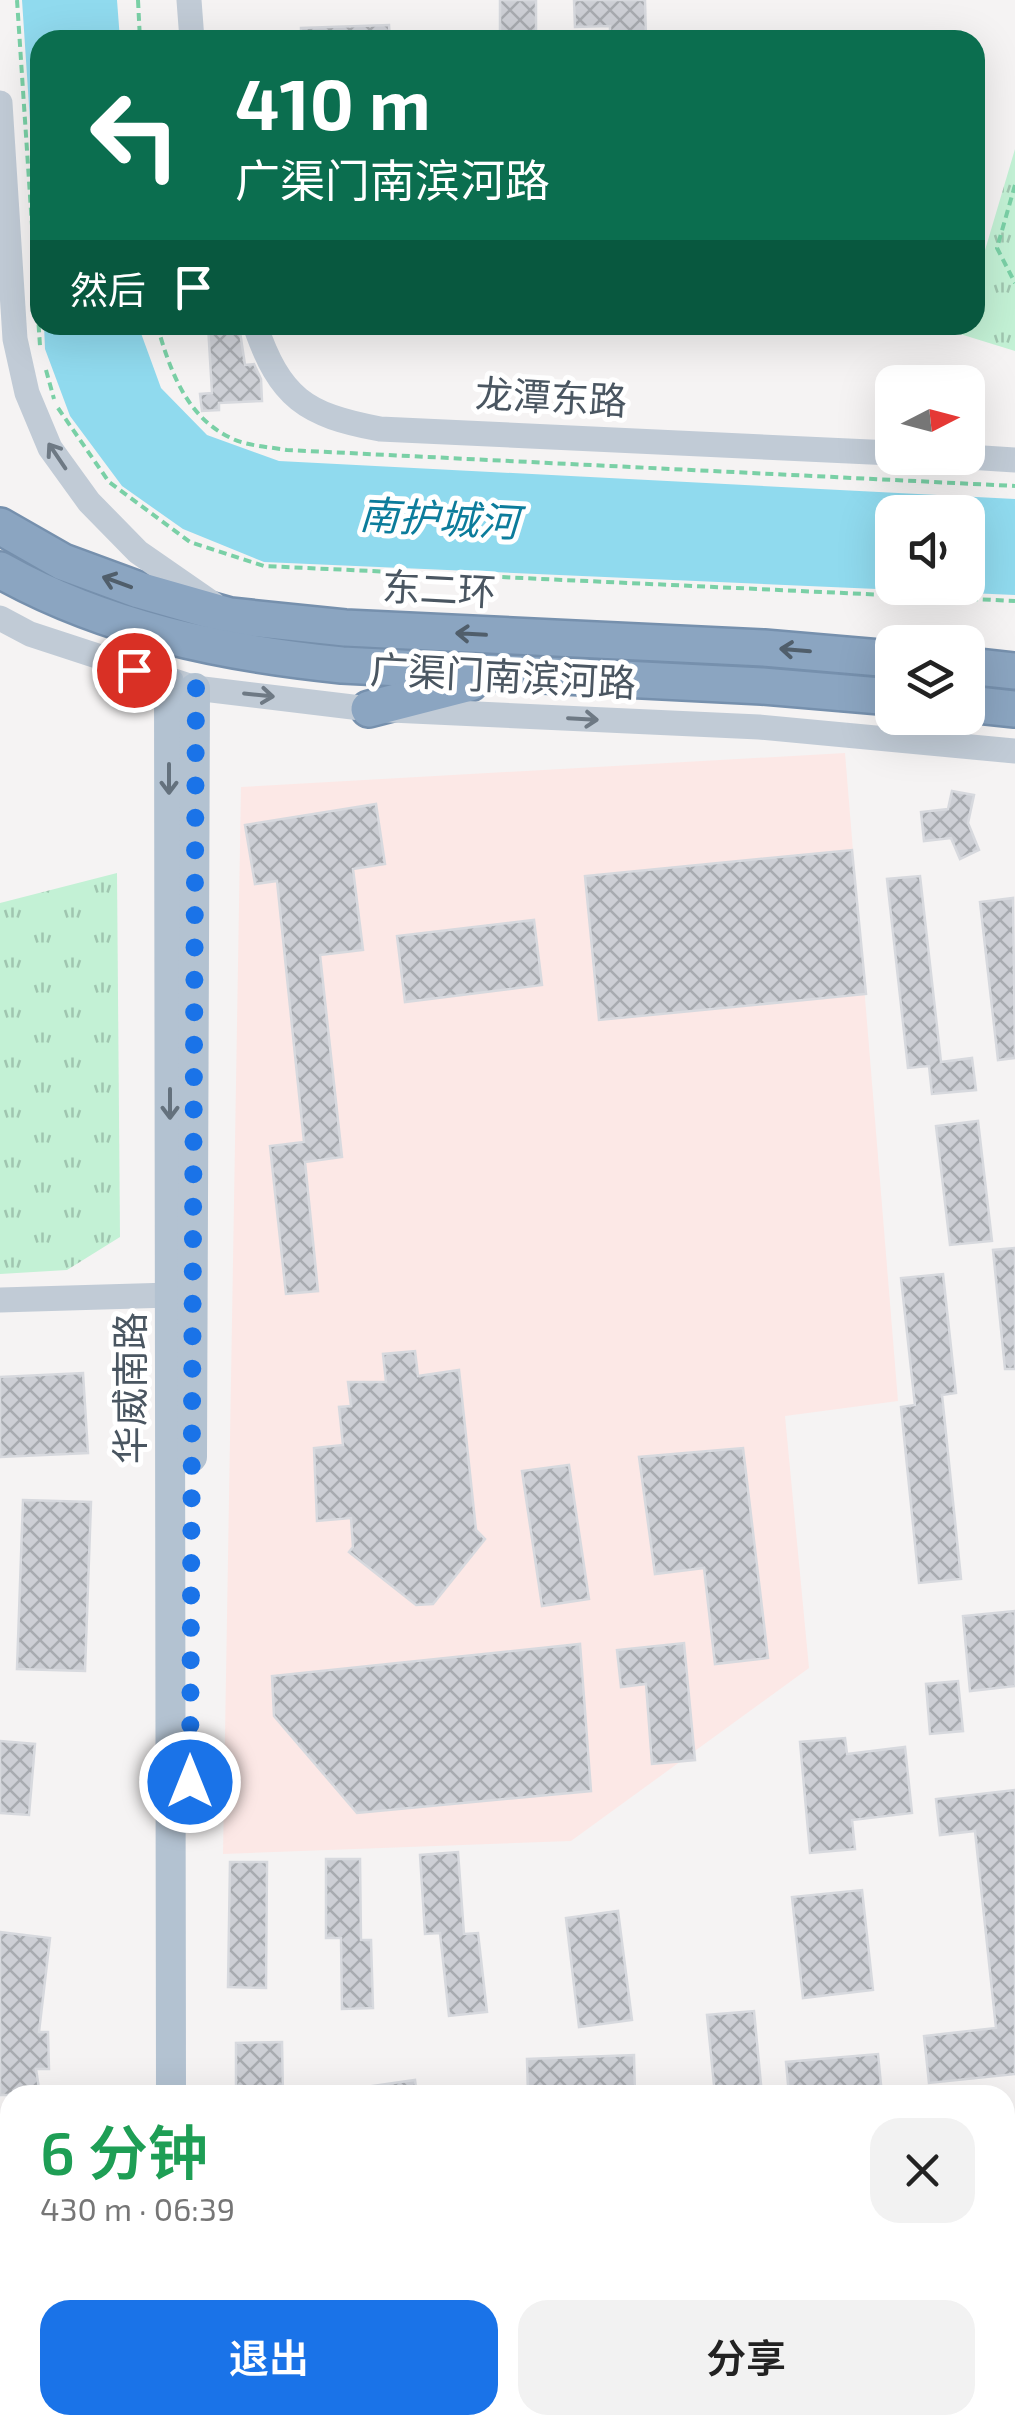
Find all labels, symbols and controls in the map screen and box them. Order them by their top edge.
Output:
text: 410 m [235,60,431,144]
icon: left [70,70,200,200]
text: 广渠门南滨河路 [235,152,550,206]
icon: arrive [166,260,221,315]
text: 然后 [70,266,146,312]
north arrow [875,365,985,475]
map controls [875,365,985,735]
street label: 龙潭东路 [474,369,628,423]
one-way arrow [47,443,68,471]
water label: 南护城河 [358,489,527,546]
button: sound [875,495,985,605]
street label: 东二环 [381,562,497,614]
one-way arrow [101,571,133,589]
one-way arrow [455,624,487,643]
button: layers [875,625,985,735]
pin [92,628,177,713]
one-way arrow [780,641,812,660]
icon: arrive [107,643,162,698]
street label: 广渠门南滨河路 [369,645,637,705]
one-way arrow [242,686,275,705]
one-way arrow [566,710,598,729]
one-way arrow [160,762,178,795]
one-way arrow [160,1088,180,1120]
street label: 华威南路 [106,1312,152,1464]
position arrow [138,1730,242,1834]
text: 6 分钟 [40,2115,208,2187]
button: close [870,2118,975,2223]
text: 430 m · 06:39 [40,2189,235,2227]
button: 退出 [40,2300,498,2415]
button: 分享 [518,2300,975,2415]

